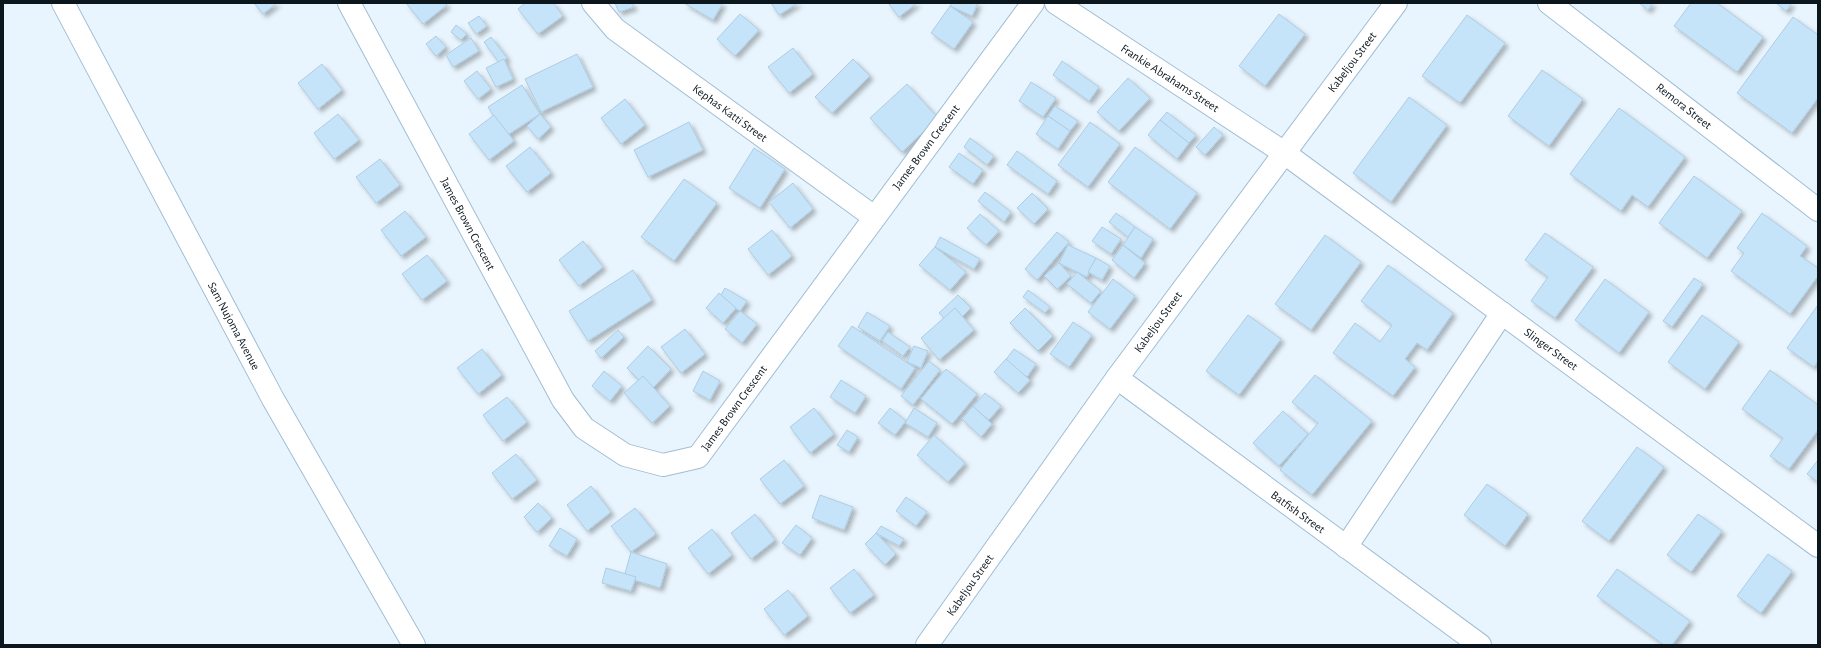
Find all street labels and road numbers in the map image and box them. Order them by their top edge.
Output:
street label: Kabeljou Street [1326,29,1379,95]
street label: Frankie Abrahams Street [1119,42,1221,114]
street label: Remora Street [1654,81,1714,131]
street label: Kephas Katti Street [691,82,770,144]
street label: James Brown Crescent [890,102,962,192]
street label: James Brown Crescent [439,176,497,272]
street label: Sam Nujoma Avenue [205,280,262,372]
street label: Kabeljou Street [1132,289,1185,355]
street label: Slinger Street [1522,326,1580,372]
street label: James Brown Crescent [699,363,769,453]
street label: Batfish Street [1269,489,1327,536]
street label: Kabeljou Street [944,552,997,619]

